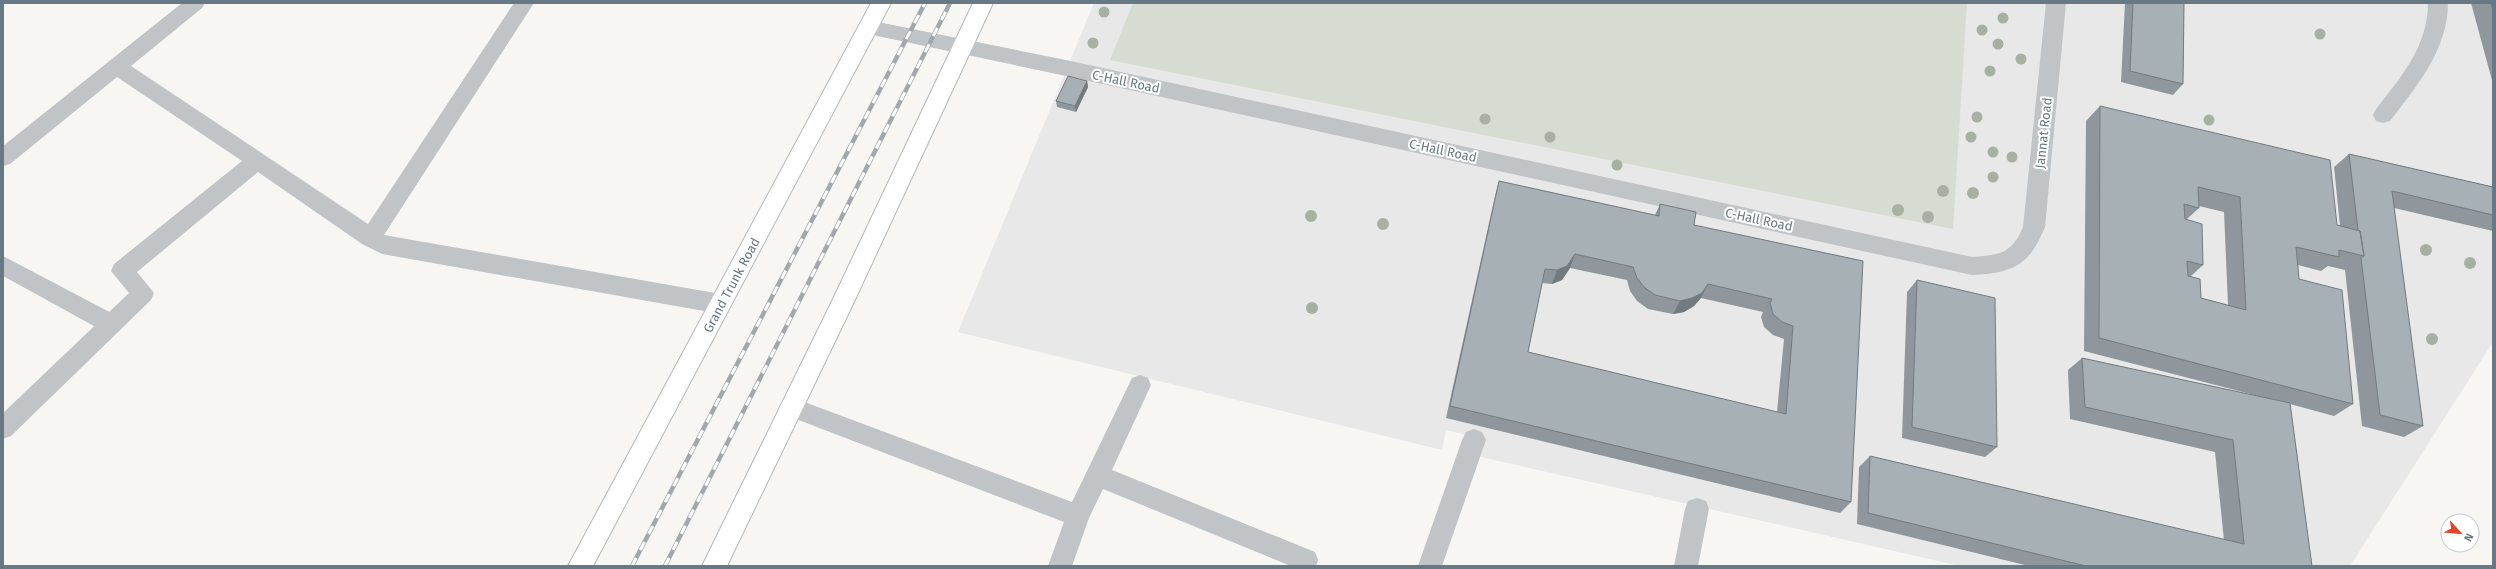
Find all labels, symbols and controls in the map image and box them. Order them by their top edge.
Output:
street label: C-Hall Road [1091,67,1161,96]
street label: Jannat Road [2032,97,2055,169]
street label: C-Hall Road [1408,136,1478,165]
street label: C-Hall Road [1724,205,1794,234]
street label: Grand Trunk Road [700,235,763,335]
north arrow [2440,513,2480,553]
text: N [2461,531,2476,544]

